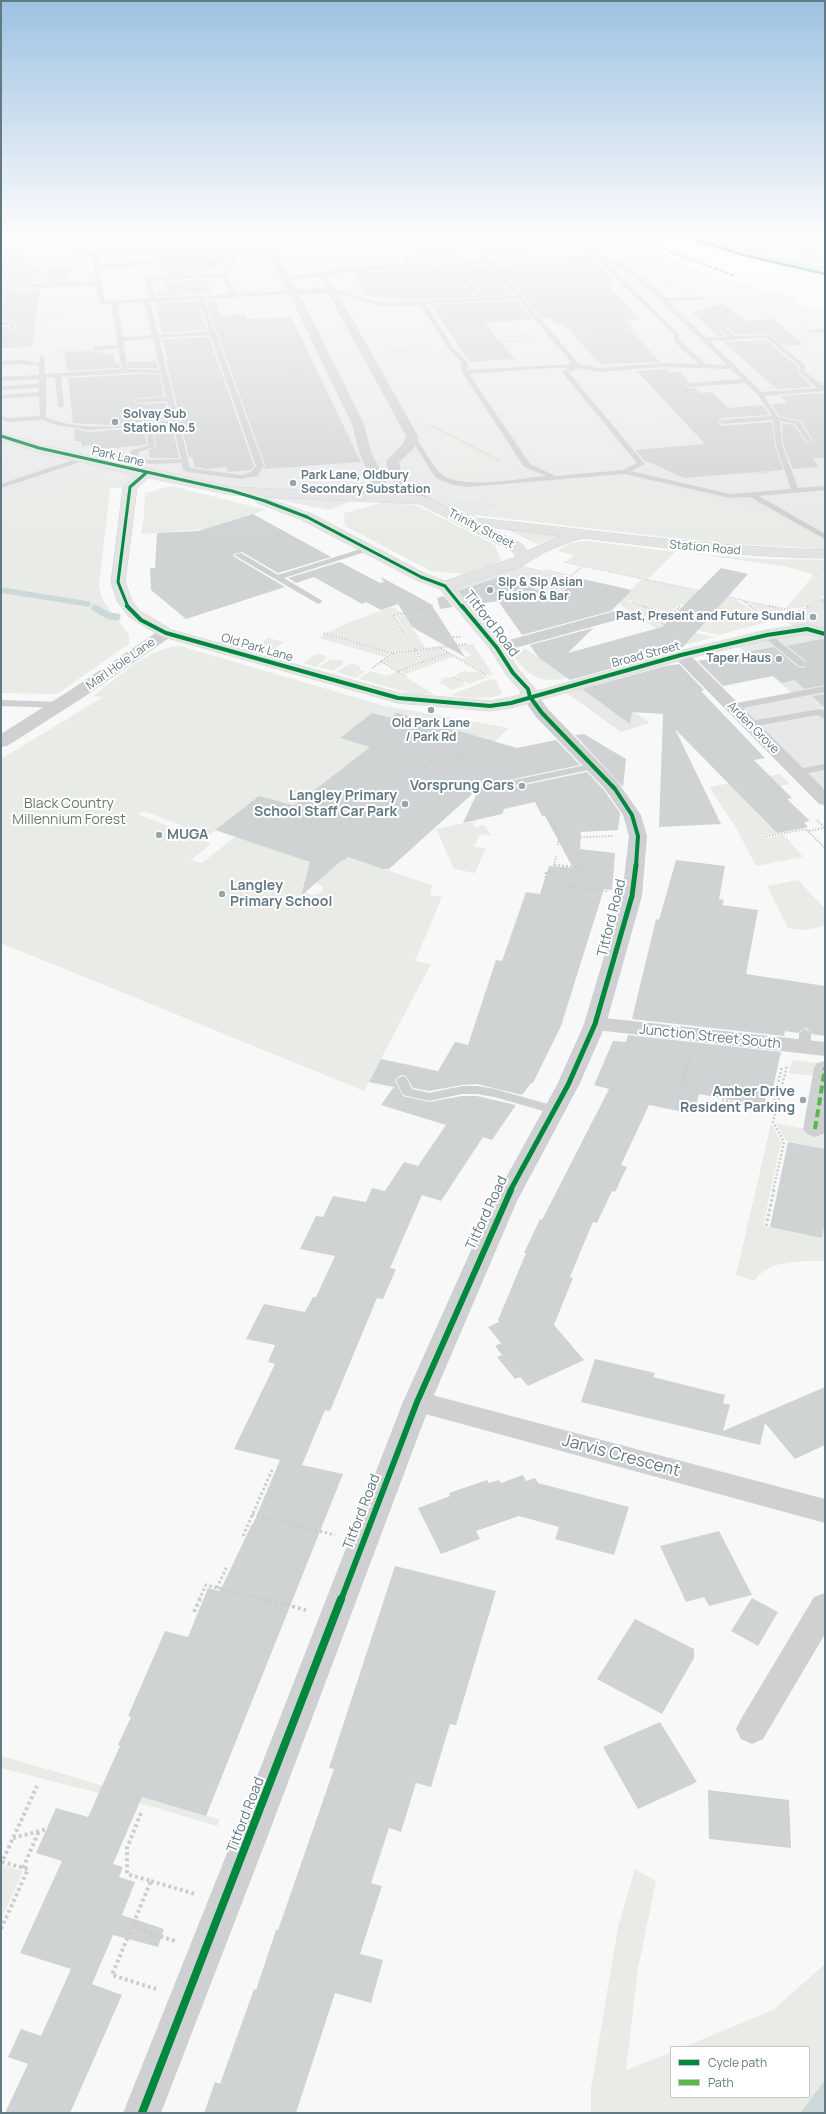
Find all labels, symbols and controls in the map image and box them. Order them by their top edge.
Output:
place label: Solvay Sub Station No.5 [123,408,195,436]
marker: Solvay Sub Station No.5 [110,417,120,427]
street label: Park Lane [90,444,146,470]
place label: Park Lane, Oldbury Secondary Substation [301,469,430,497]
marker: Park Lane, Oldbury Secondary Substation [288,478,298,488]
street label: Trinity Street [446,506,516,552]
street label: Station Road [669,538,741,558]
place label: Sip & Sip Asian Fusion & Bar [498,576,583,604]
marker: Sip & Sip Asian Fusion & Bar [485,585,495,595]
street label: Titford Road [460,588,522,660]
place label: Past, Present and Future Sundial [616,610,805,624]
marker: Past, Present and Future Sundial [808,612,818,622]
street label: Old Park Lane [219,631,295,665]
street label: Marl Hole Lane [84,635,158,693]
street label: Broad Street [610,639,682,671]
place label: Taper Haus [706,652,771,666]
marker: Taper Haus [774,654,784,664]
street label: Arden Grove [724,699,782,757]
marker: Old Park Lane / Park Rd [426,705,436,715]
place label: Old Park Lane / Park Rd [392,717,470,745]
place label: Vorsprung Cars [410,778,514,794]
marker: Vorsprung Cars [517,781,527,791]
place label: Langley Primary School Staff Car Park [254,788,397,820]
park label: Black Country Millennium Forest [12,796,126,828]
marker: Langley Primary School Staff Car Park [400,799,410,809]
place label: MUGA [167,827,208,843]
marker: MUGA [154,830,164,840]
street label: Titford Road [594,877,630,959]
place label: Langley Primary School [230,878,332,910]
marker: Langley Primary School [217,889,227,899]
street label: Junction Street South [638,1021,782,1053]
place label: Amber Drive Resident Parking [680,1084,795,1116]
marker: Amber Drive Resident Parking [798,1095,808,1105]
street label: Titford Road [463,1173,511,1253]
street label: Jarvis Crescent [560,1430,682,1482]
street label: Titford Road [340,1472,384,1552]
street label: Titford Road [224,1775,268,1855]
legend [670,2046,810,2098]
text: Cycle path [708,2054,767,2071]
text: Path [708,2074,734,2091]

